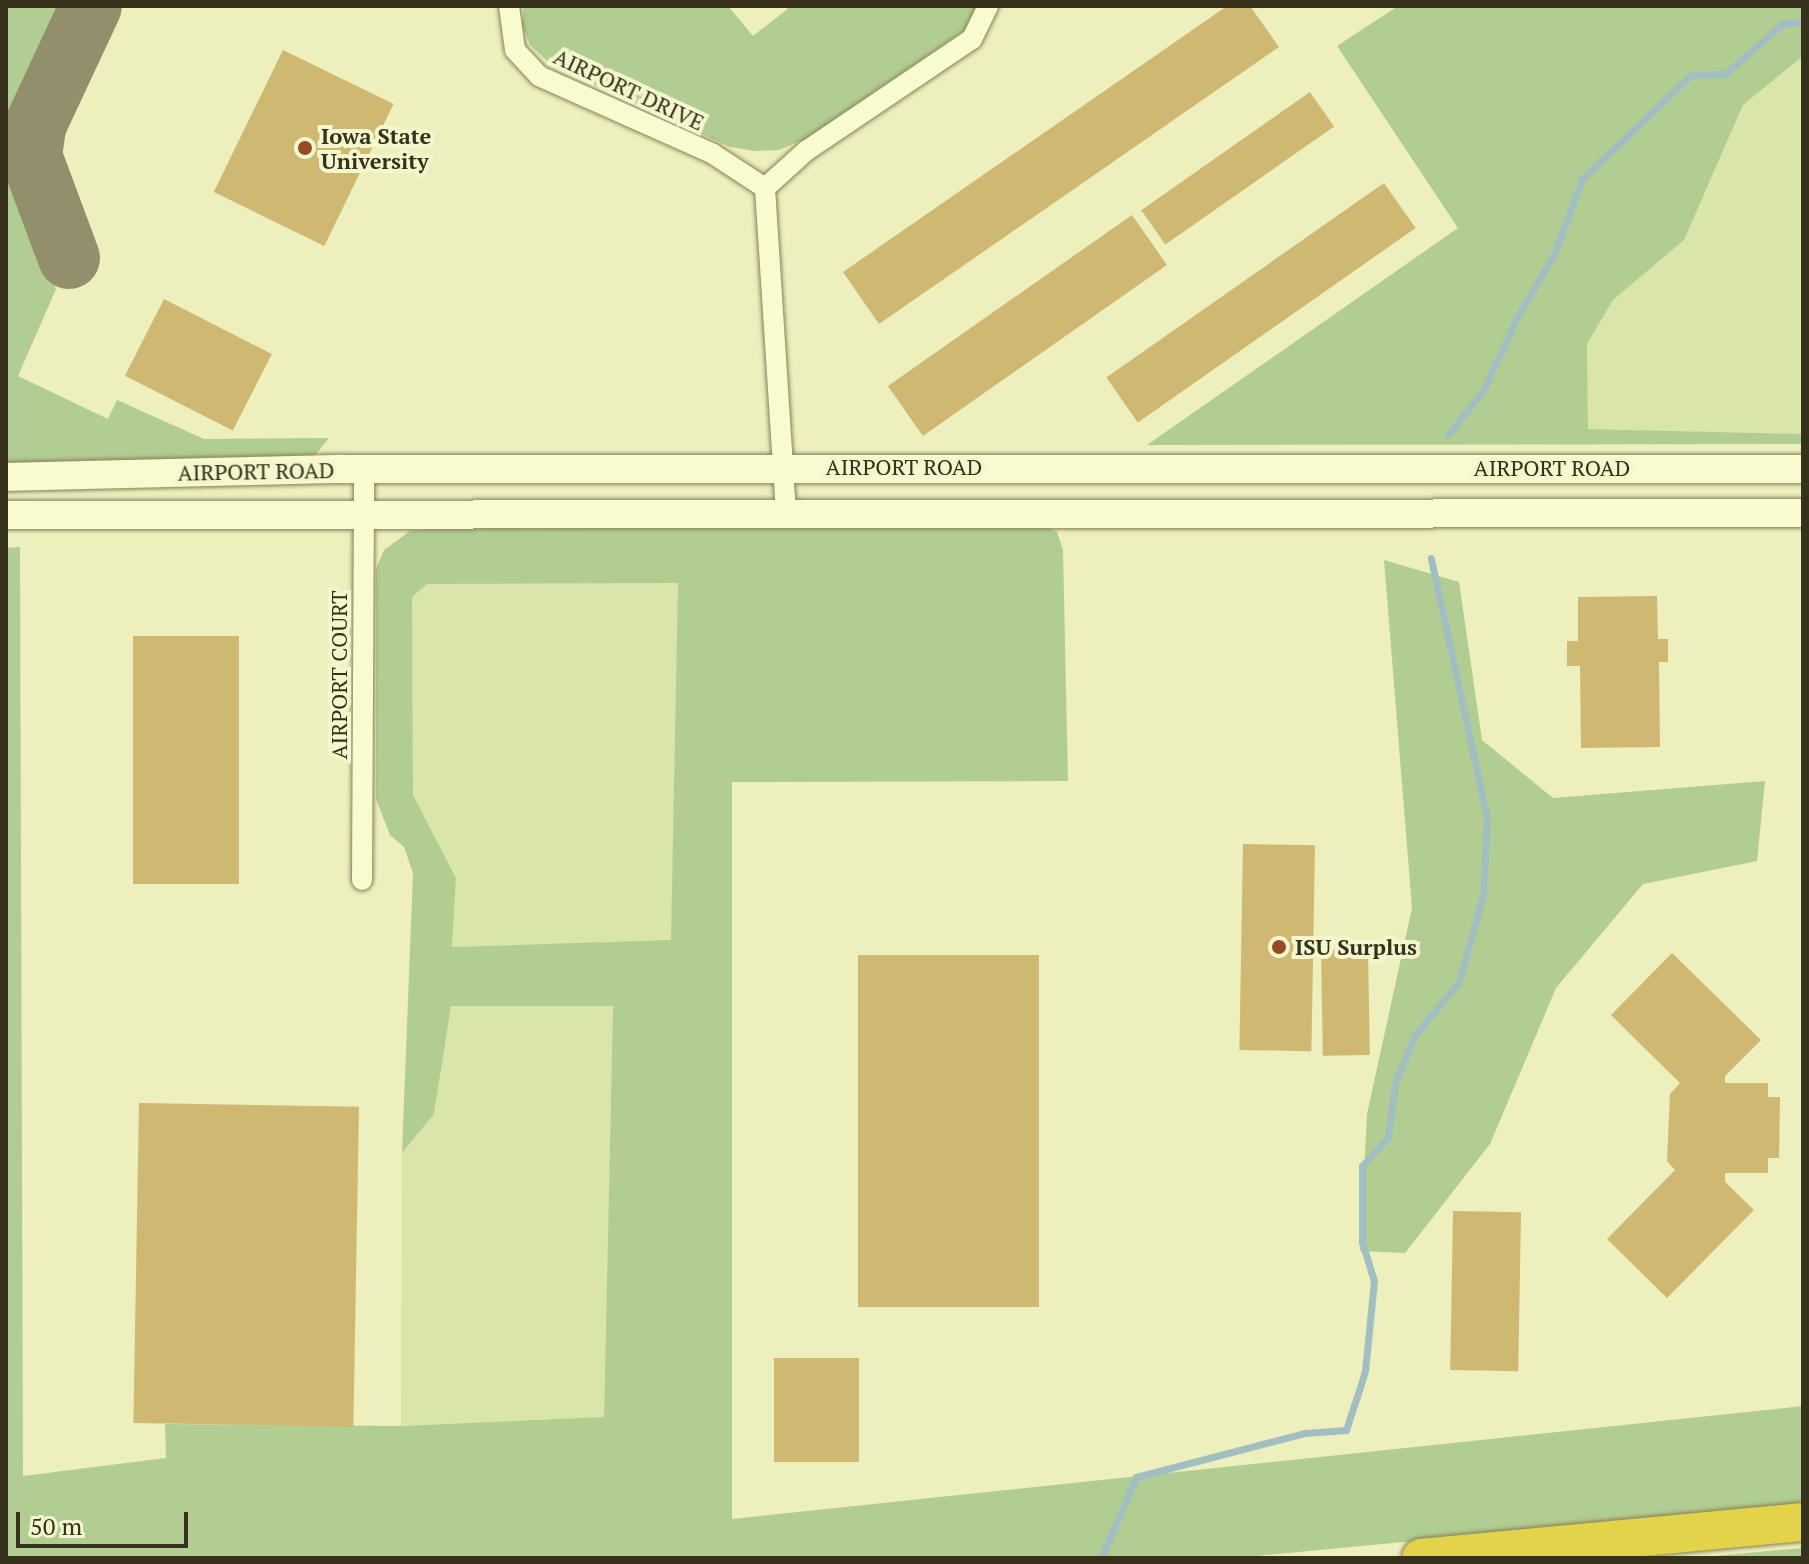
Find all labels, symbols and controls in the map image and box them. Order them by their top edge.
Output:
street label: AIRPORT DRIVE [550,43,708,135]
place label: Iowa State University [321,122,431,174]
marker: Iowa State University [296,139,314,157]
street label: AIRPORT ROAD [826,454,982,480]
street label: AIRPORT ROAD [1474,455,1630,481]
street label: AIRPORT ROAD [177,456,335,486]
street label: AIRPORT COURT [326,590,352,760]
place label: ISU Surplus [1295,934,1417,960]
marker: ISU Surplus [1270,938,1288,956]
scale bar [20,1496,192,1546]
text: 50 m [30,1510,82,1542]

